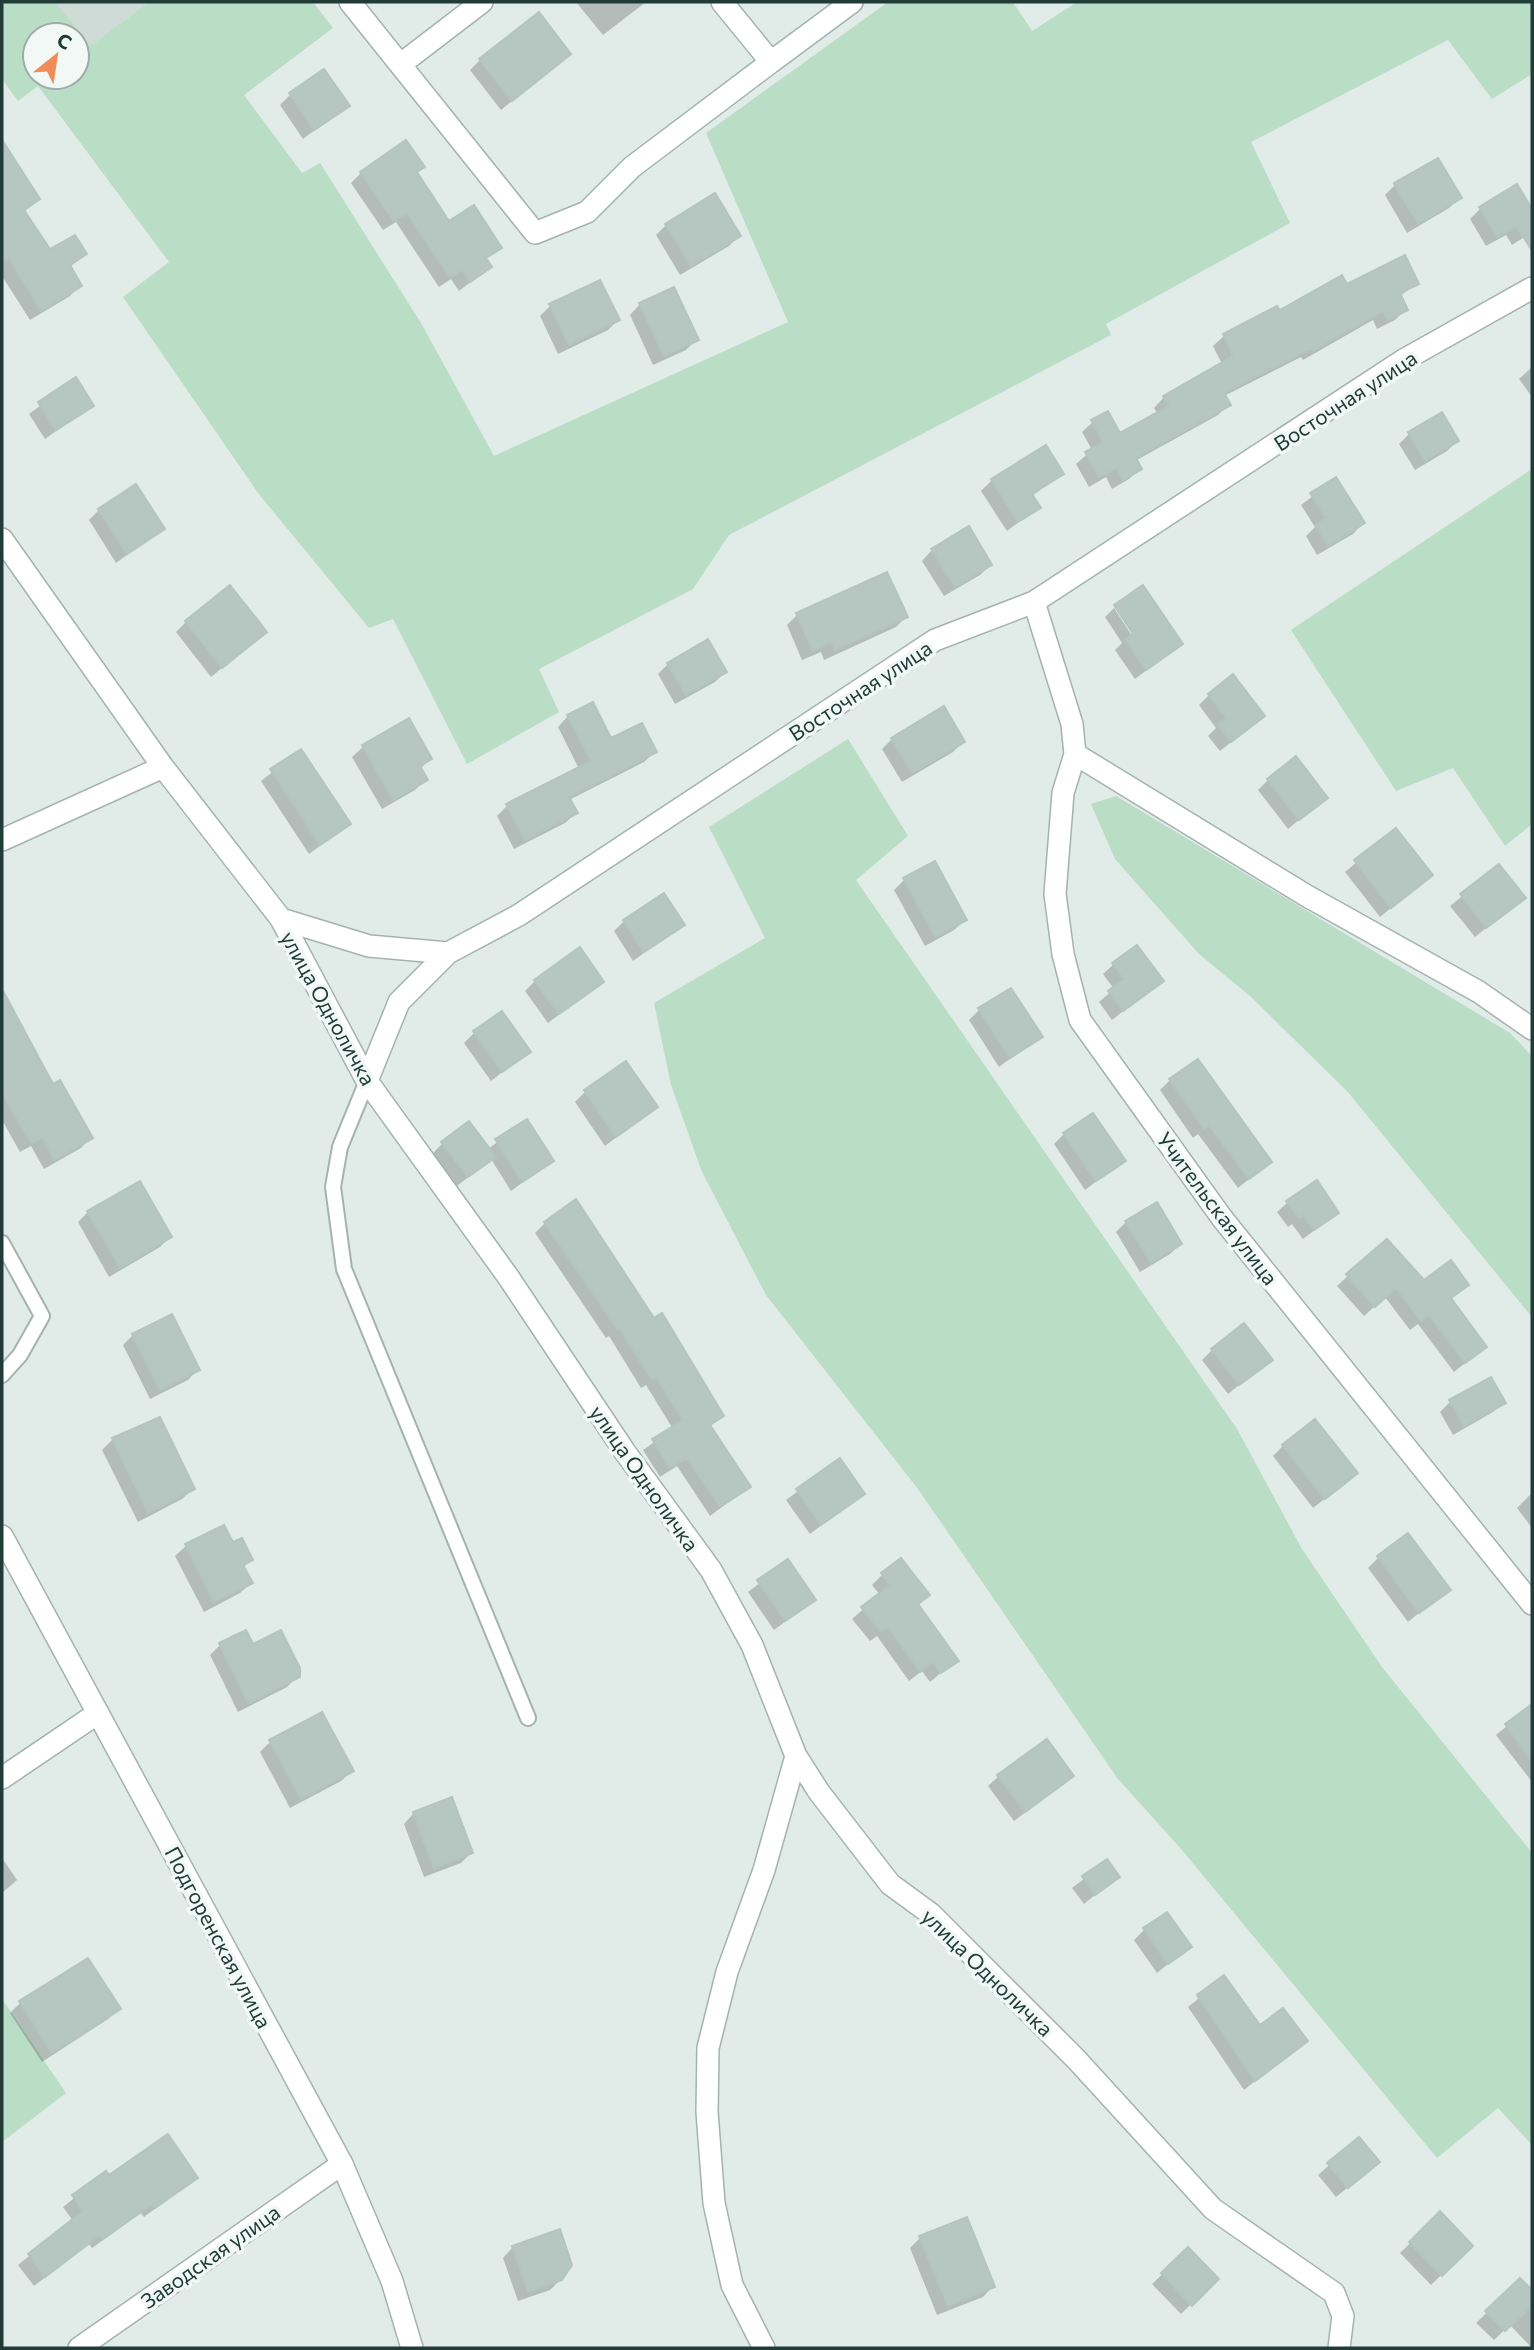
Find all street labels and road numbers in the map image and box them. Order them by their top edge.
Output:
street label: Восточная улица [1269,345,1421,455]
street label: Восточная улица [784,635,936,745]
street label: улица Одноличка [276,927,382,1089]
street label: Учительская улица [1152,1127,1284,1289]
street label: улица Одноличка [585,1400,705,1556]
street label: Подгоренская улица [160,1842,278,2032]
street label: улица Одноличка [917,1903,1059,2041]
street label: Заводская улица [136,2199,284,2313]

